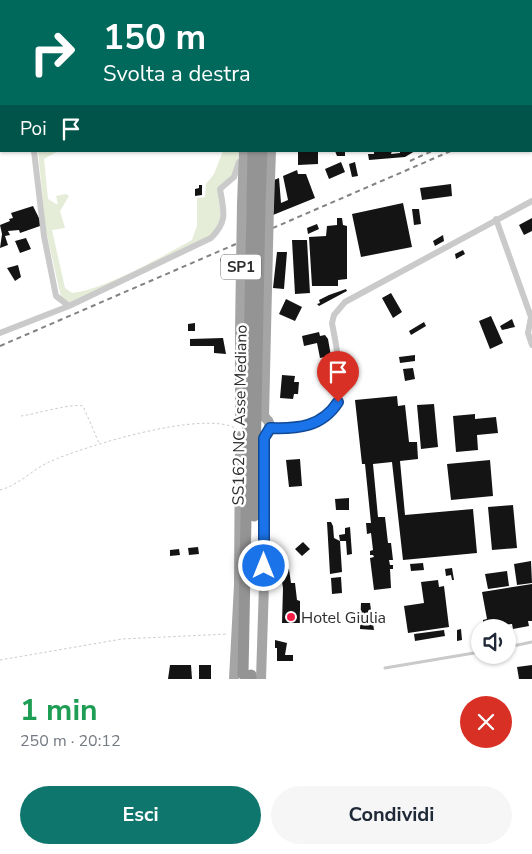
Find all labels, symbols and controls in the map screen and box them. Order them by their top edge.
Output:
text: 150 m [103,14,206,61]
icon: right [20,20,85,85]
text: Svolta a destra [103,59,251,89]
icon: arrive [57,115,85,143]
text: Poi [20,116,47,142]
road number: SP1 [221,254,261,280]
street label: SS162 NC Asse Mediano [227,324,253,505]
pin [317,351,359,402]
icon: arrive [324,358,352,386]
position arrow [237,539,289,591]
place label: Hotel Giulia [301,607,386,629]
marker: Hotel Giulia [285,611,297,623]
map controls [471,619,516,664]
button: sound [471,619,516,664]
text: 1 min [20,690,98,731]
button: close [460,696,512,748]
text: 250 m · 20:12 [20,730,121,752]
button: Esci [20,786,261,844]
button: Condividi [271,786,512,844]

